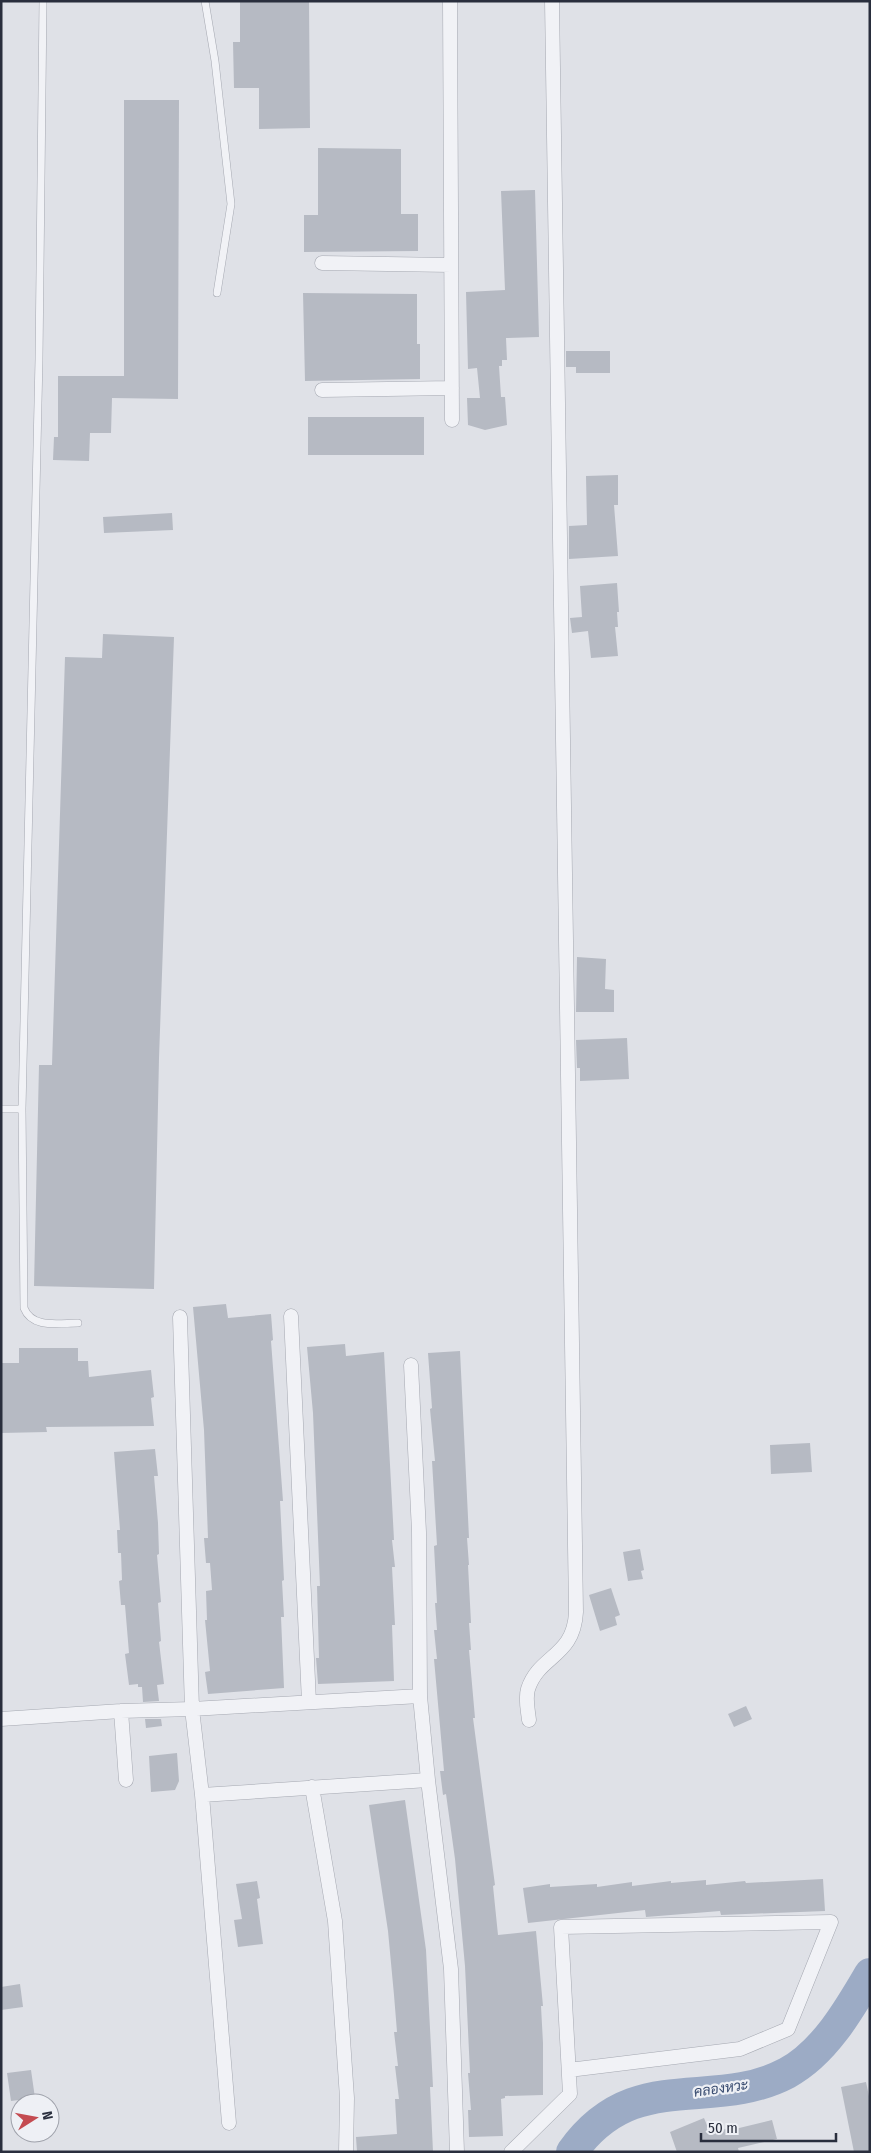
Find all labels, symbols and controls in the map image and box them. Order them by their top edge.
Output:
water label: คลองหวะ [693,2076,750,2101]
north arrow [10,2093,60,2143]
text: N [38,2110,56,2121]
scale bar [701,2110,836,2142]
text: 50 m [708,2119,738,2137]

